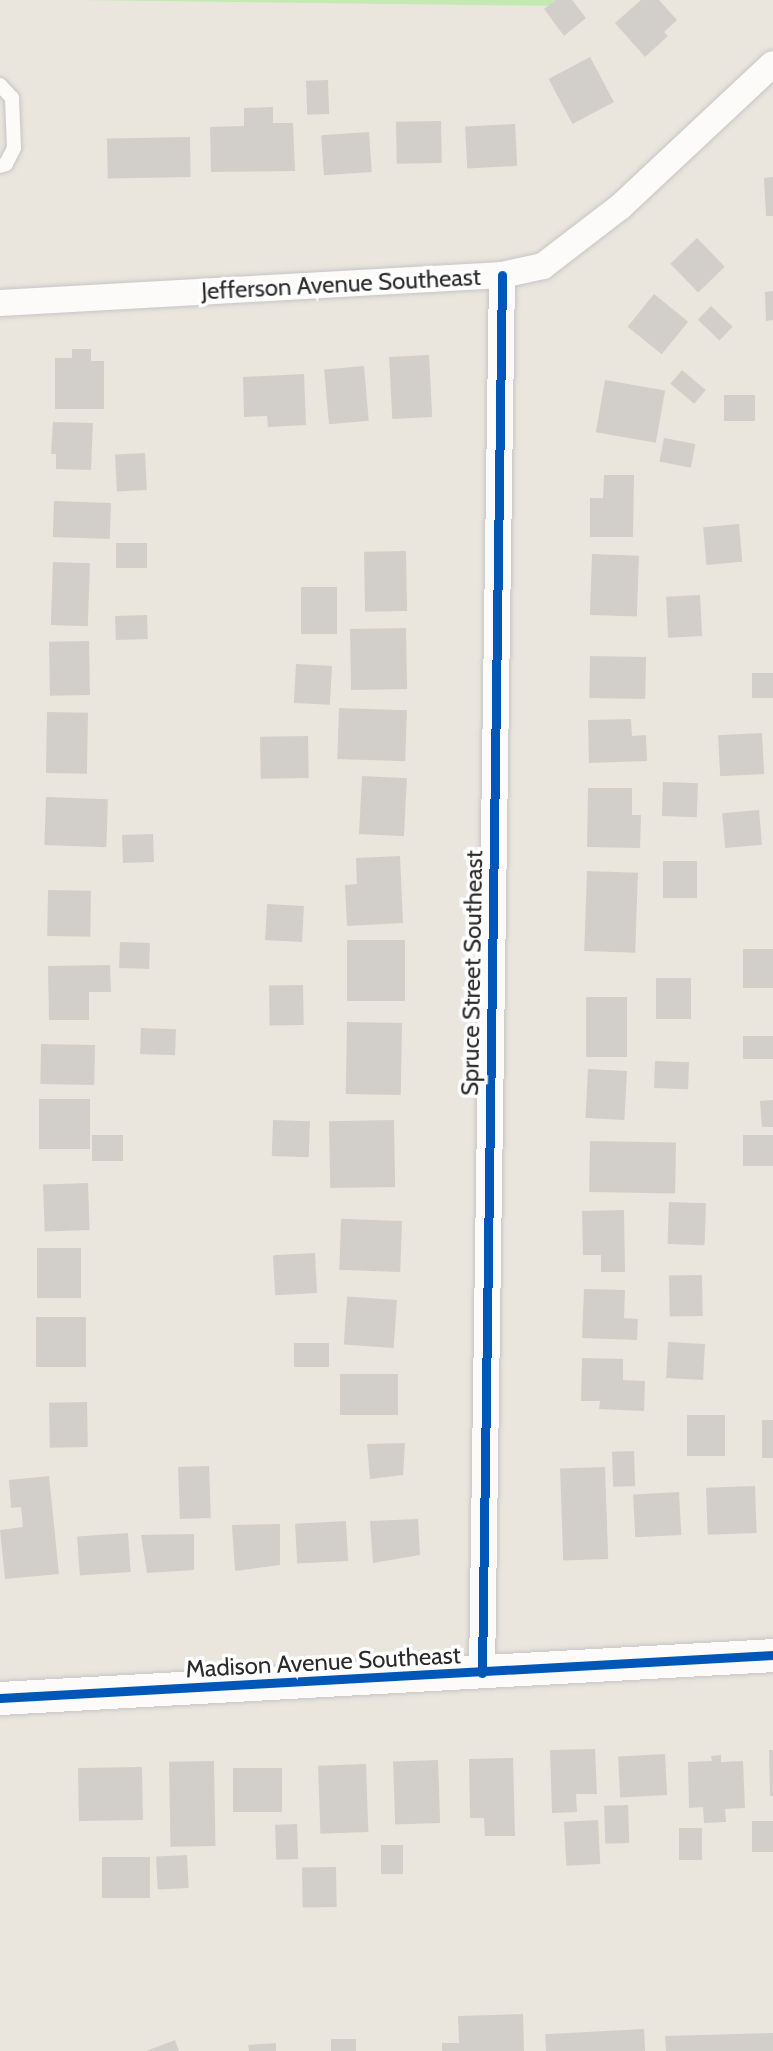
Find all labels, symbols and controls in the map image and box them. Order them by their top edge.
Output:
street label: Jefferson Avenue Southeast [201,262,481,306]
street label: Spruce Street Southeast [455,850,489,1096]
street label: Madison Avenue Southeast [185,1640,461,1684]

